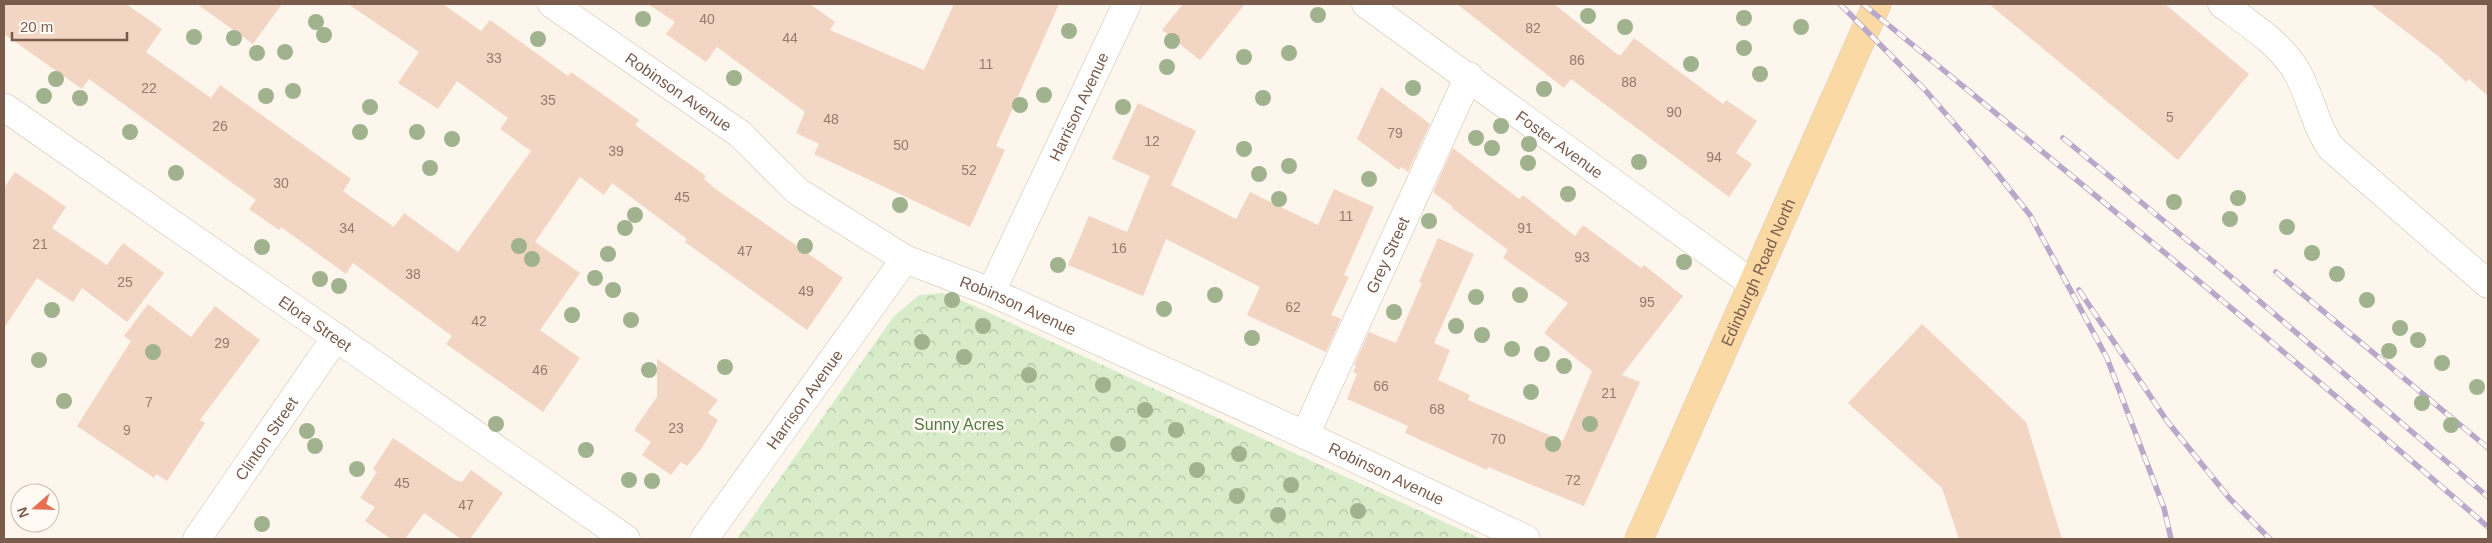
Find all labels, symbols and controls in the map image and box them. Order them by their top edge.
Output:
scale bar [12,10,128,42]
house number: 40 [699,11,715,27]
text: 20 m [20,18,53,35]
house number: 82 [1525,20,1541,36]
house number: 44 [782,30,798,46]
street label: Robinson Avenue [622,49,735,135]
house number: 33 [486,50,502,66]
street label: Harrison Avenue [1046,50,1112,164]
house number: 86 [1569,52,1585,68]
house number: 11 [979,56,993,72]
house number: 88 [1621,74,1637,90]
house number: 22 [141,80,157,96]
house number: 35 [540,92,556,108]
house number: 90 [1666,104,1682,120]
street label: Foster Avenue [1513,107,1606,182]
house number: 5 [2166,109,2174,125]
house number: 48 [823,111,839,127]
house number: 26 [212,118,228,134]
house number: 79 [1387,125,1403,141]
house number: 12 [1144,133,1160,149]
house number: 50 [893,137,909,153]
house number: 39 [608,143,624,159]
house number: 94 [1706,149,1722,165]
house number: 52 [961,162,977,178]
house number: 30 [273,175,289,191]
house number: 45 [674,189,690,205]
street label: Edinburgh Road North [1718,196,1798,349]
house number: 11 [1339,208,1353,224]
street label: Grey Street [1363,214,1413,296]
house number: 34 [339,220,355,236]
house number: 91 [1517,220,1533,236]
house number: 21 [32,236,48,252]
house number: 16 [1111,240,1127,256]
house number: 47 [737,243,753,259]
house number: 93 [1574,249,1590,265]
house number: 38 [405,266,421,282]
street label: Robinson Avenue [957,273,1079,339]
house number: 25 [117,274,133,290]
house number: 49 [798,283,814,299]
street label: Elora Street [275,293,355,355]
house number: 95 [1639,294,1655,310]
house number: 62 [1285,299,1301,315]
house number: 42 [471,313,487,329]
house number: 29 [214,335,230,351]
street label: Harrison Avenue [763,347,846,452]
house number: 46 [532,362,548,378]
house number: 66 [1373,378,1389,394]
house number: 21 [1601,385,1617,401]
house number: 7 [145,394,153,410]
street label: Clinton Street [232,394,301,484]
house number: 68 [1429,401,1445,417]
park label: Sunny Acres [914,416,1004,433]
house number: 23 [668,420,684,436]
house number: 9 [123,422,131,438]
house number: 70 [1490,431,1506,447]
street label: Robinson Avenue [1326,439,1447,508]
house number: 72 [1565,472,1581,488]
house number: 45 [394,475,410,491]
north arrow [10,483,60,533]
house number: 47 [458,497,474,513]
text: N [14,505,32,520]

